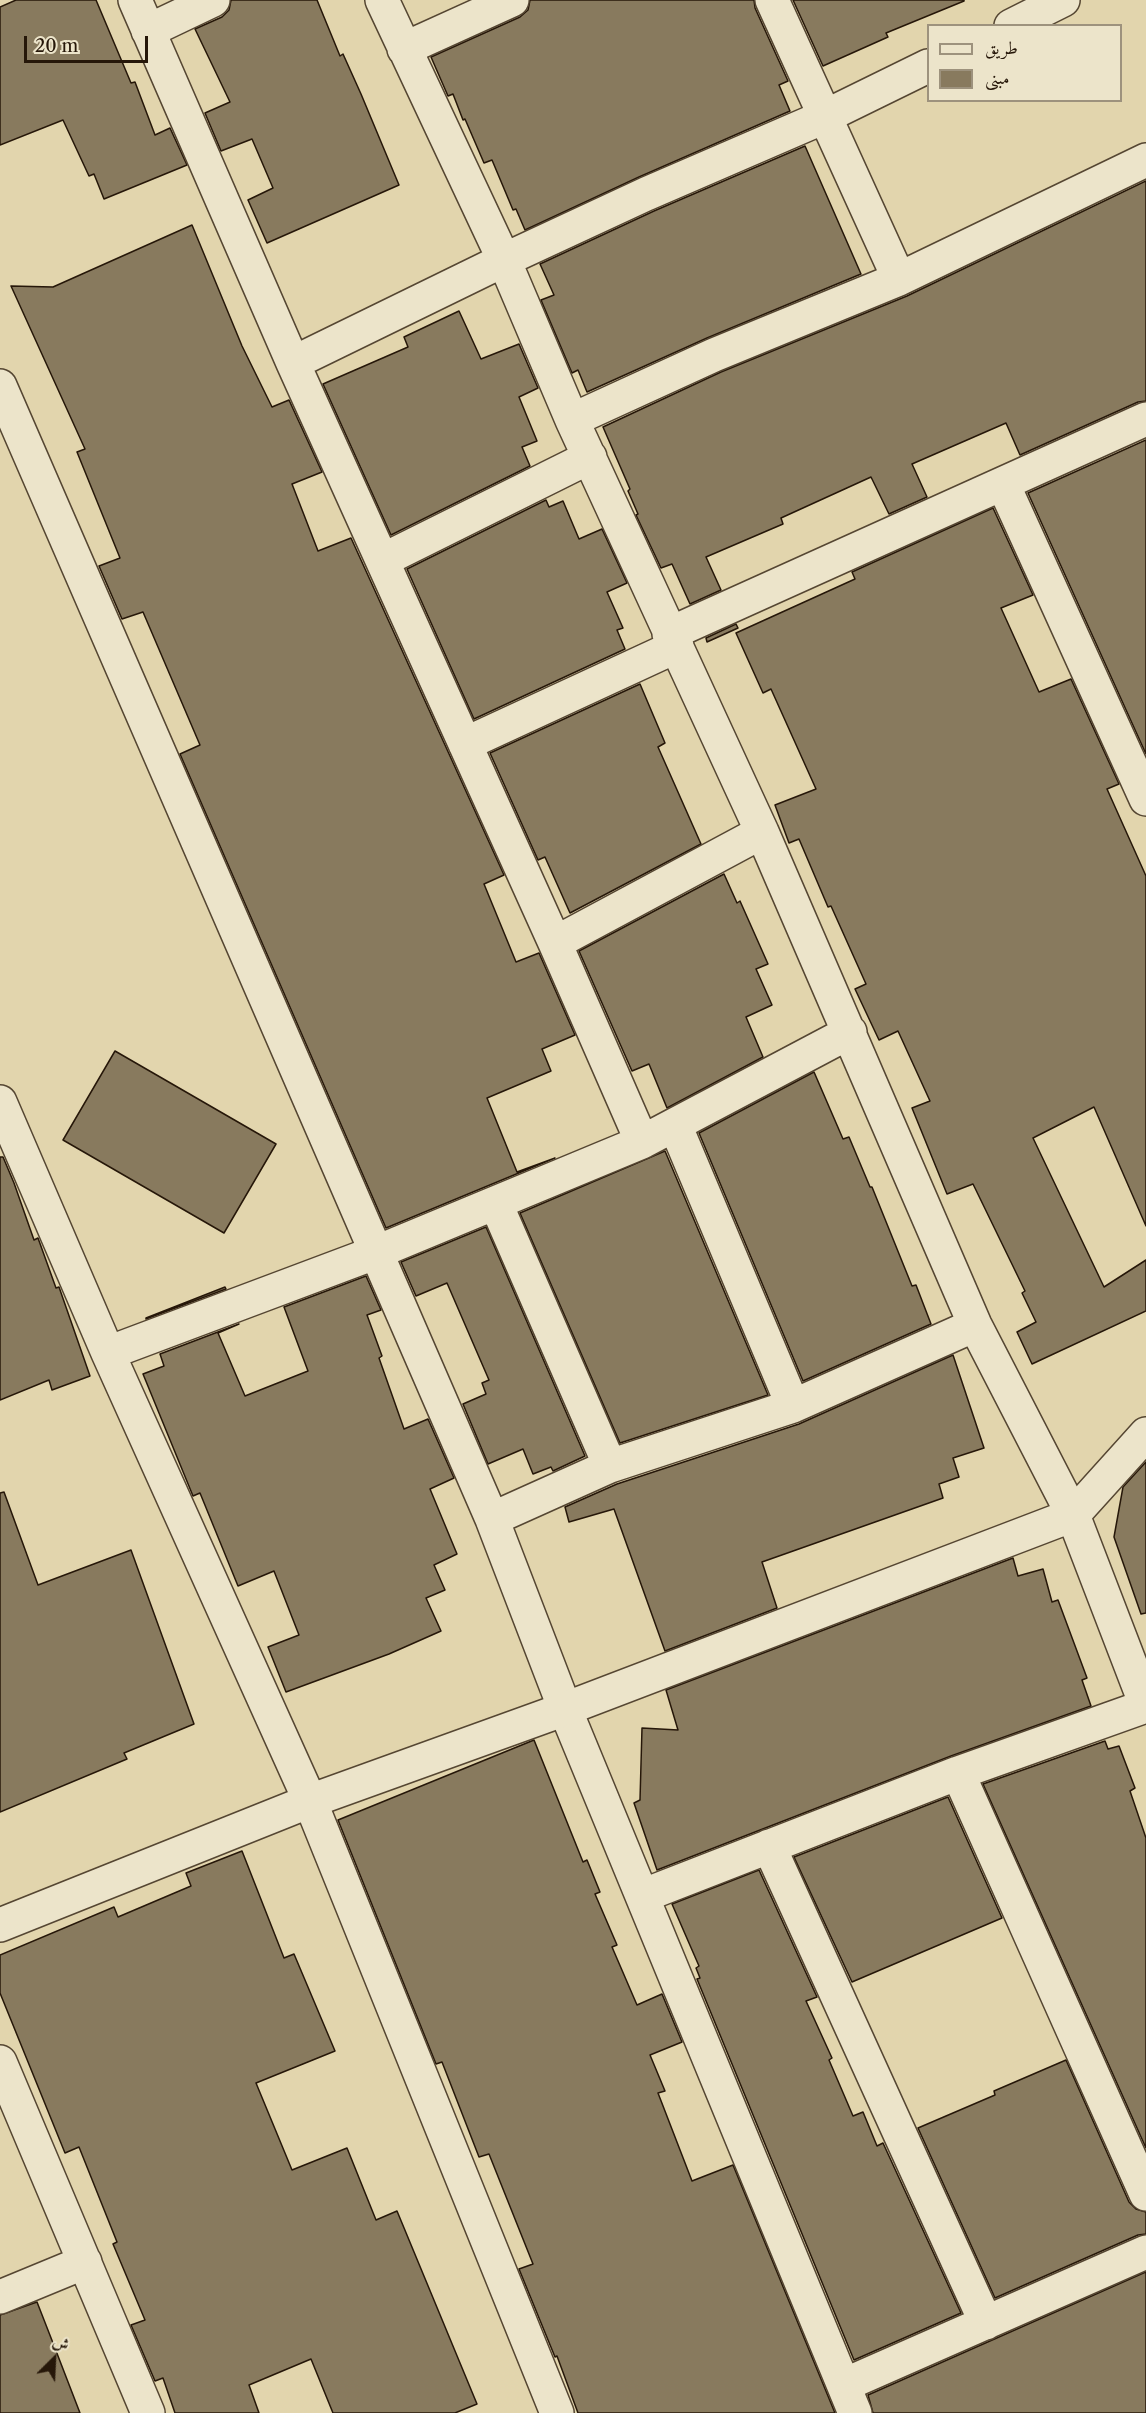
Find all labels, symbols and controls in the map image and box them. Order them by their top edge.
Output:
scale bar [27,24,152,62]
legend [927,24,1122,102]
text: 20 m [35,35,78,57]
text: طريق [985,37,1018,59]
text: مبنى [985,67,1010,89]
north arrow [24,2329,84,2389]
text: ش [50,2330,73,2355]

